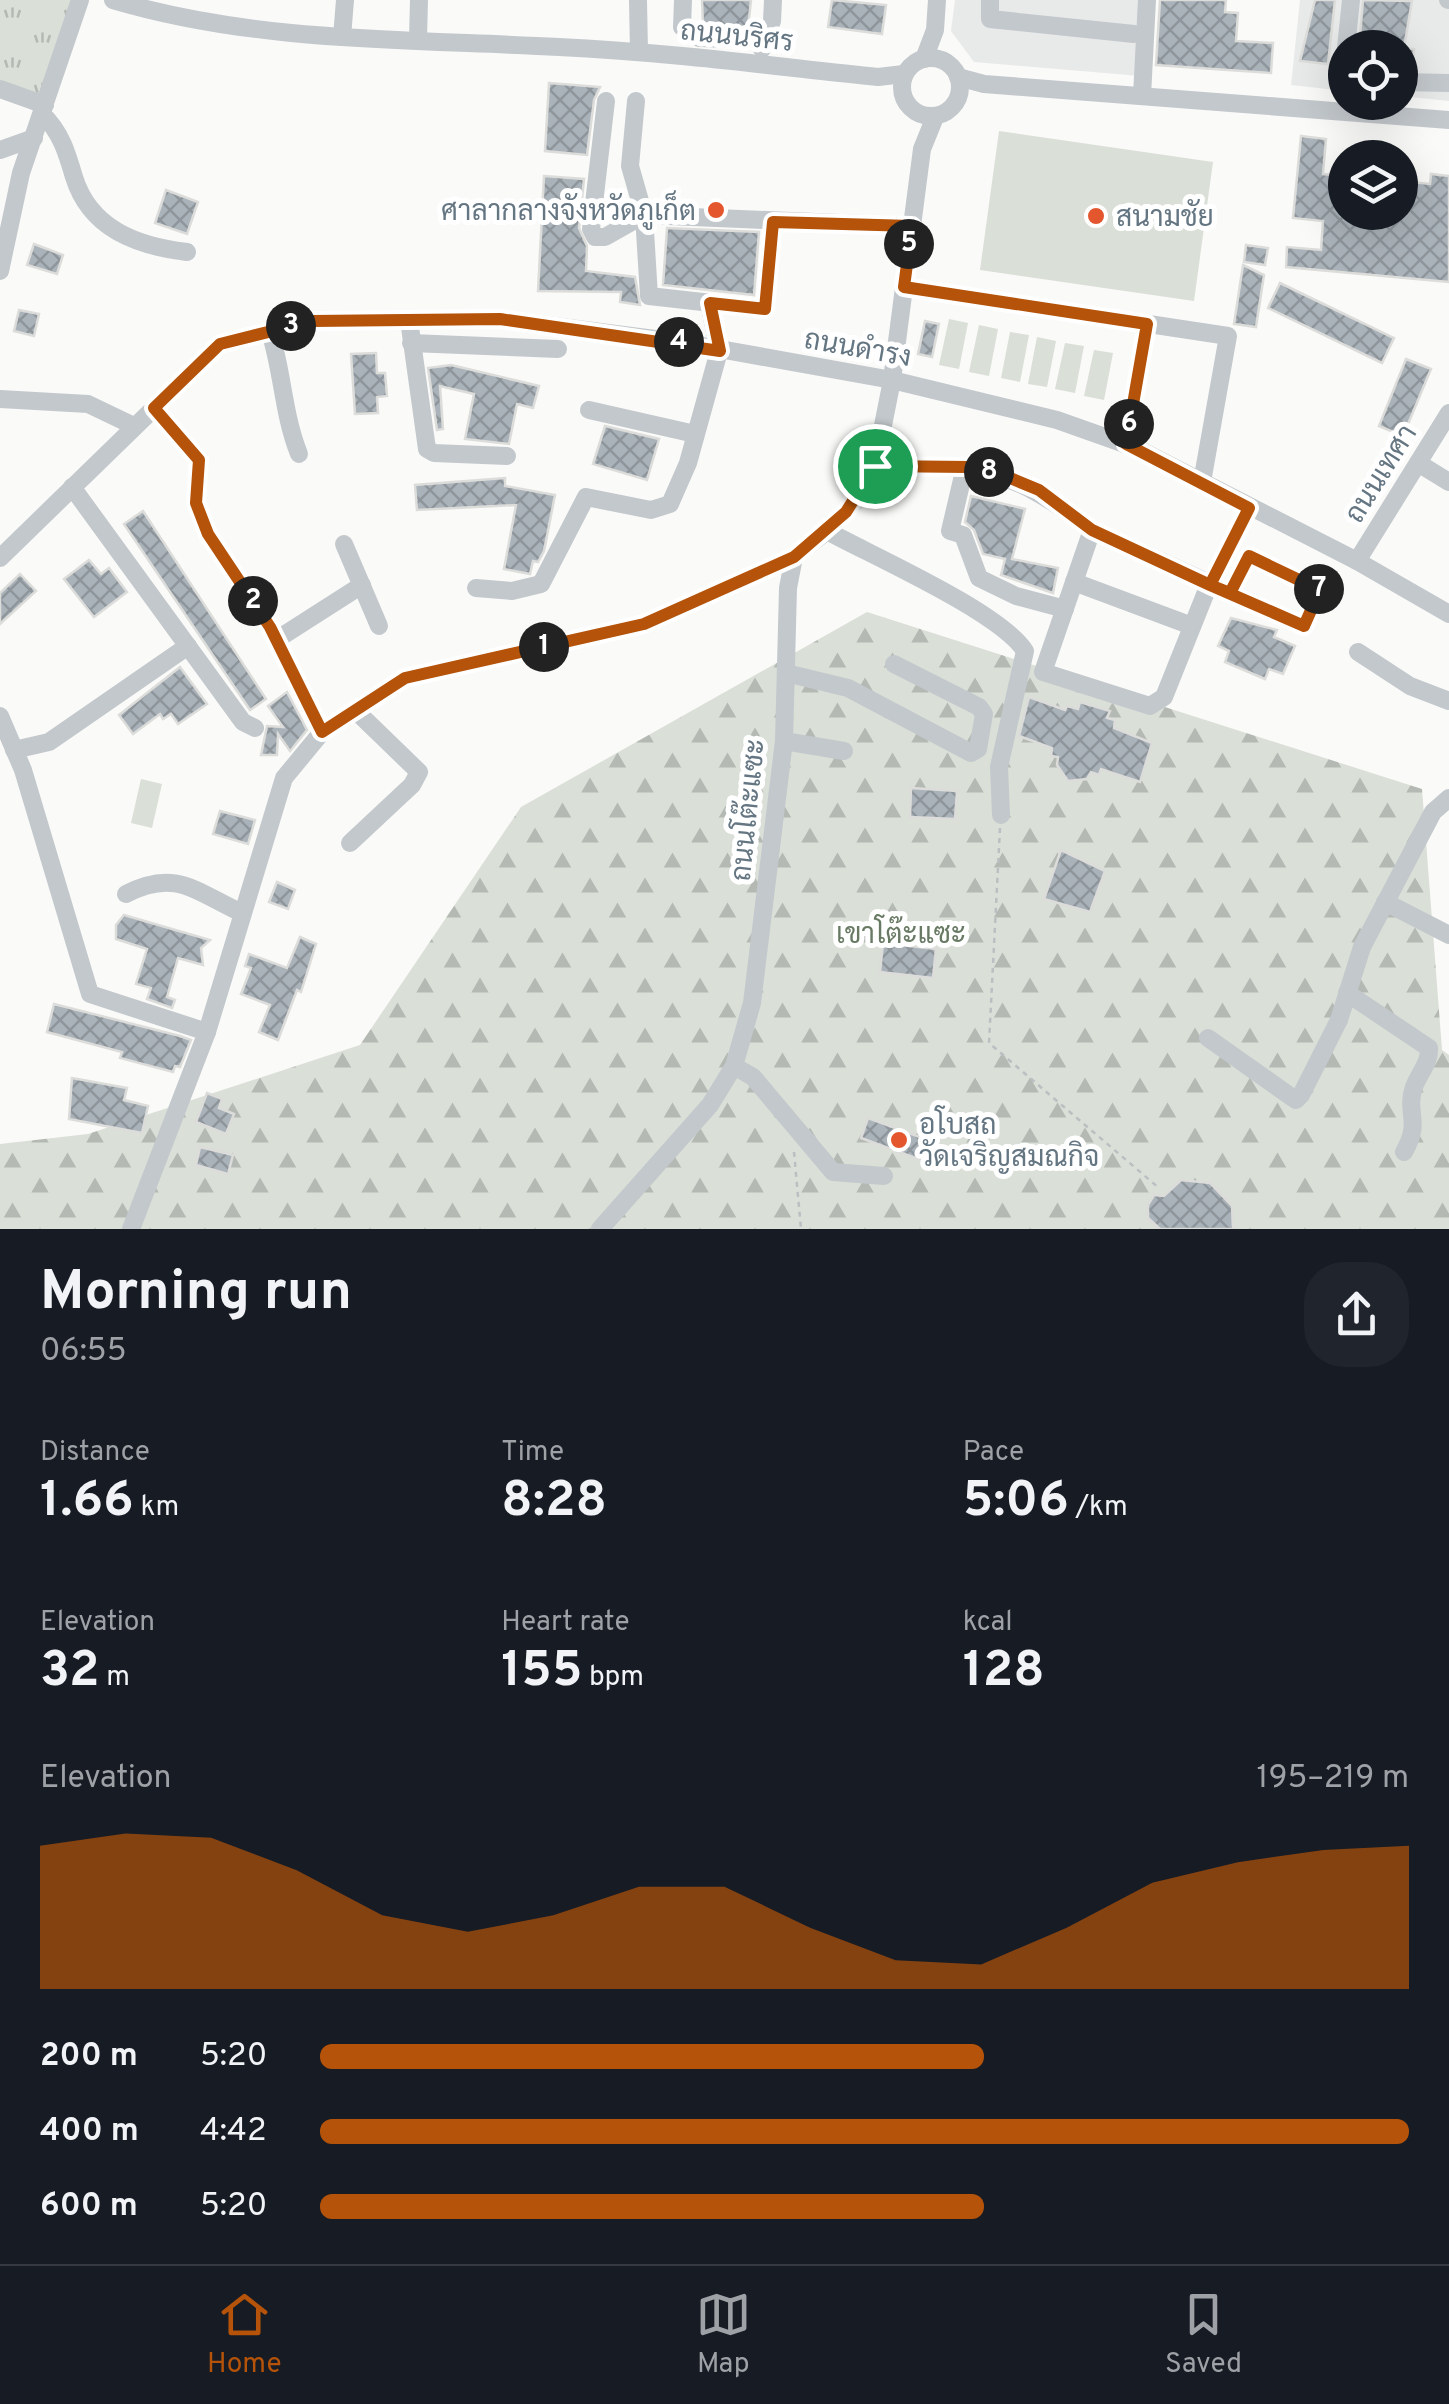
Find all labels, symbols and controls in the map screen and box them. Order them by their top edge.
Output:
street label: ถนนนริศร [678,13,795,62]
map controls [1328,30,1418,230]
button: locate [1328,30,1418,120]
button: layers [1328,140,1418,230]
place label: ศาลากลางจังหวัดภูเก็ต [441,190,696,231]
place label: สนามชัย [1116,198,1214,237]
marker: ศาลากลางจังหวัดภูเก็ต [705,199,727,221]
marker: สนามชัย [1085,205,1107,227]
pin: 5 [884,219,934,269]
text: 5 [900,226,918,262]
pin: 3 [266,301,316,351]
text: 3 [283,308,299,344]
pin: 4 [654,317,704,367]
street label: ถนนดำรง [801,322,914,377]
text: 4 [670,324,688,360]
pin: 6 [1104,399,1154,449]
text: 6 [1120,406,1138,442]
street label: ถนนเทศา [1338,419,1427,531]
pin [833,424,918,509]
icon: arrive [848,439,903,494]
pin: 8 [964,447,1014,497]
text: 8 [980,454,998,490]
pin: 7 [1294,564,1344,614]
text: 7 [1311,571,1327,607]
pin: 2 [228,576,278,626]
text: 2 [244,583,262,619]
pin: 1 [519,622,569,672]
text: 1 [538,629,550,665]
street label: ถนนโต๊ะแซะ [721,737,775,883]
park label: เขาโต๊ะแซะ [836,914,966,954]
place label: อุโบสถ วัดเจริญสมณกิจ [919,1105,1099,1177]
marker: อุโบสถ วัดเจริญสมณกิจ [888,1129,910,1151]
text: Morning run [40,1259,352,1329]
button: share [1304,1262,1409,1367]
text: 06:55 [40,1332,127,1372]
text: Distance [40,1435,150,1471]
text: Time [501,1435,564,1471]
text: Pace [963,1435,1024,1471]
text: 1.66 [40,1471,134,1534]
text: 8:28 [501,1471,607,1534]
text: 5:06 [963,1471,1069,1534]
text: km [134,1490,179,1526]
text: /km [1069,1490,1128,1526]
text: Elevation [40,1605,155,1641]
text: Heart rate [501,1605,629,1641]
text: kcal [963,1605,1012,1641]
text: 32 [40,1641,100,1704]
text: 155 [501,1641,582,1704]
text: 128 [963,1641,1045,1704]
text: m [100,1660,130,1696]
text: bpm [582,1660,644,1696]
text: Elevation [40,1759,172,1799]
text: 195–219 m [1257,1759,1409,1799]
text: 200 m [40,2037,138,2077]
text: 5:20 [200,2037,267,2077]
text: 400 m [40,2112,139,2152]
text: 4:42 [200,2112,267,2152]
text: 600 m [40,2187,138,2227]
text: 5:20 [200,2187,267,2227]
tab: Home [207,2287,281,2383]
tab: Map [696,2287,751,2383]
tab: Saved [1165,2287,1242,2383]

